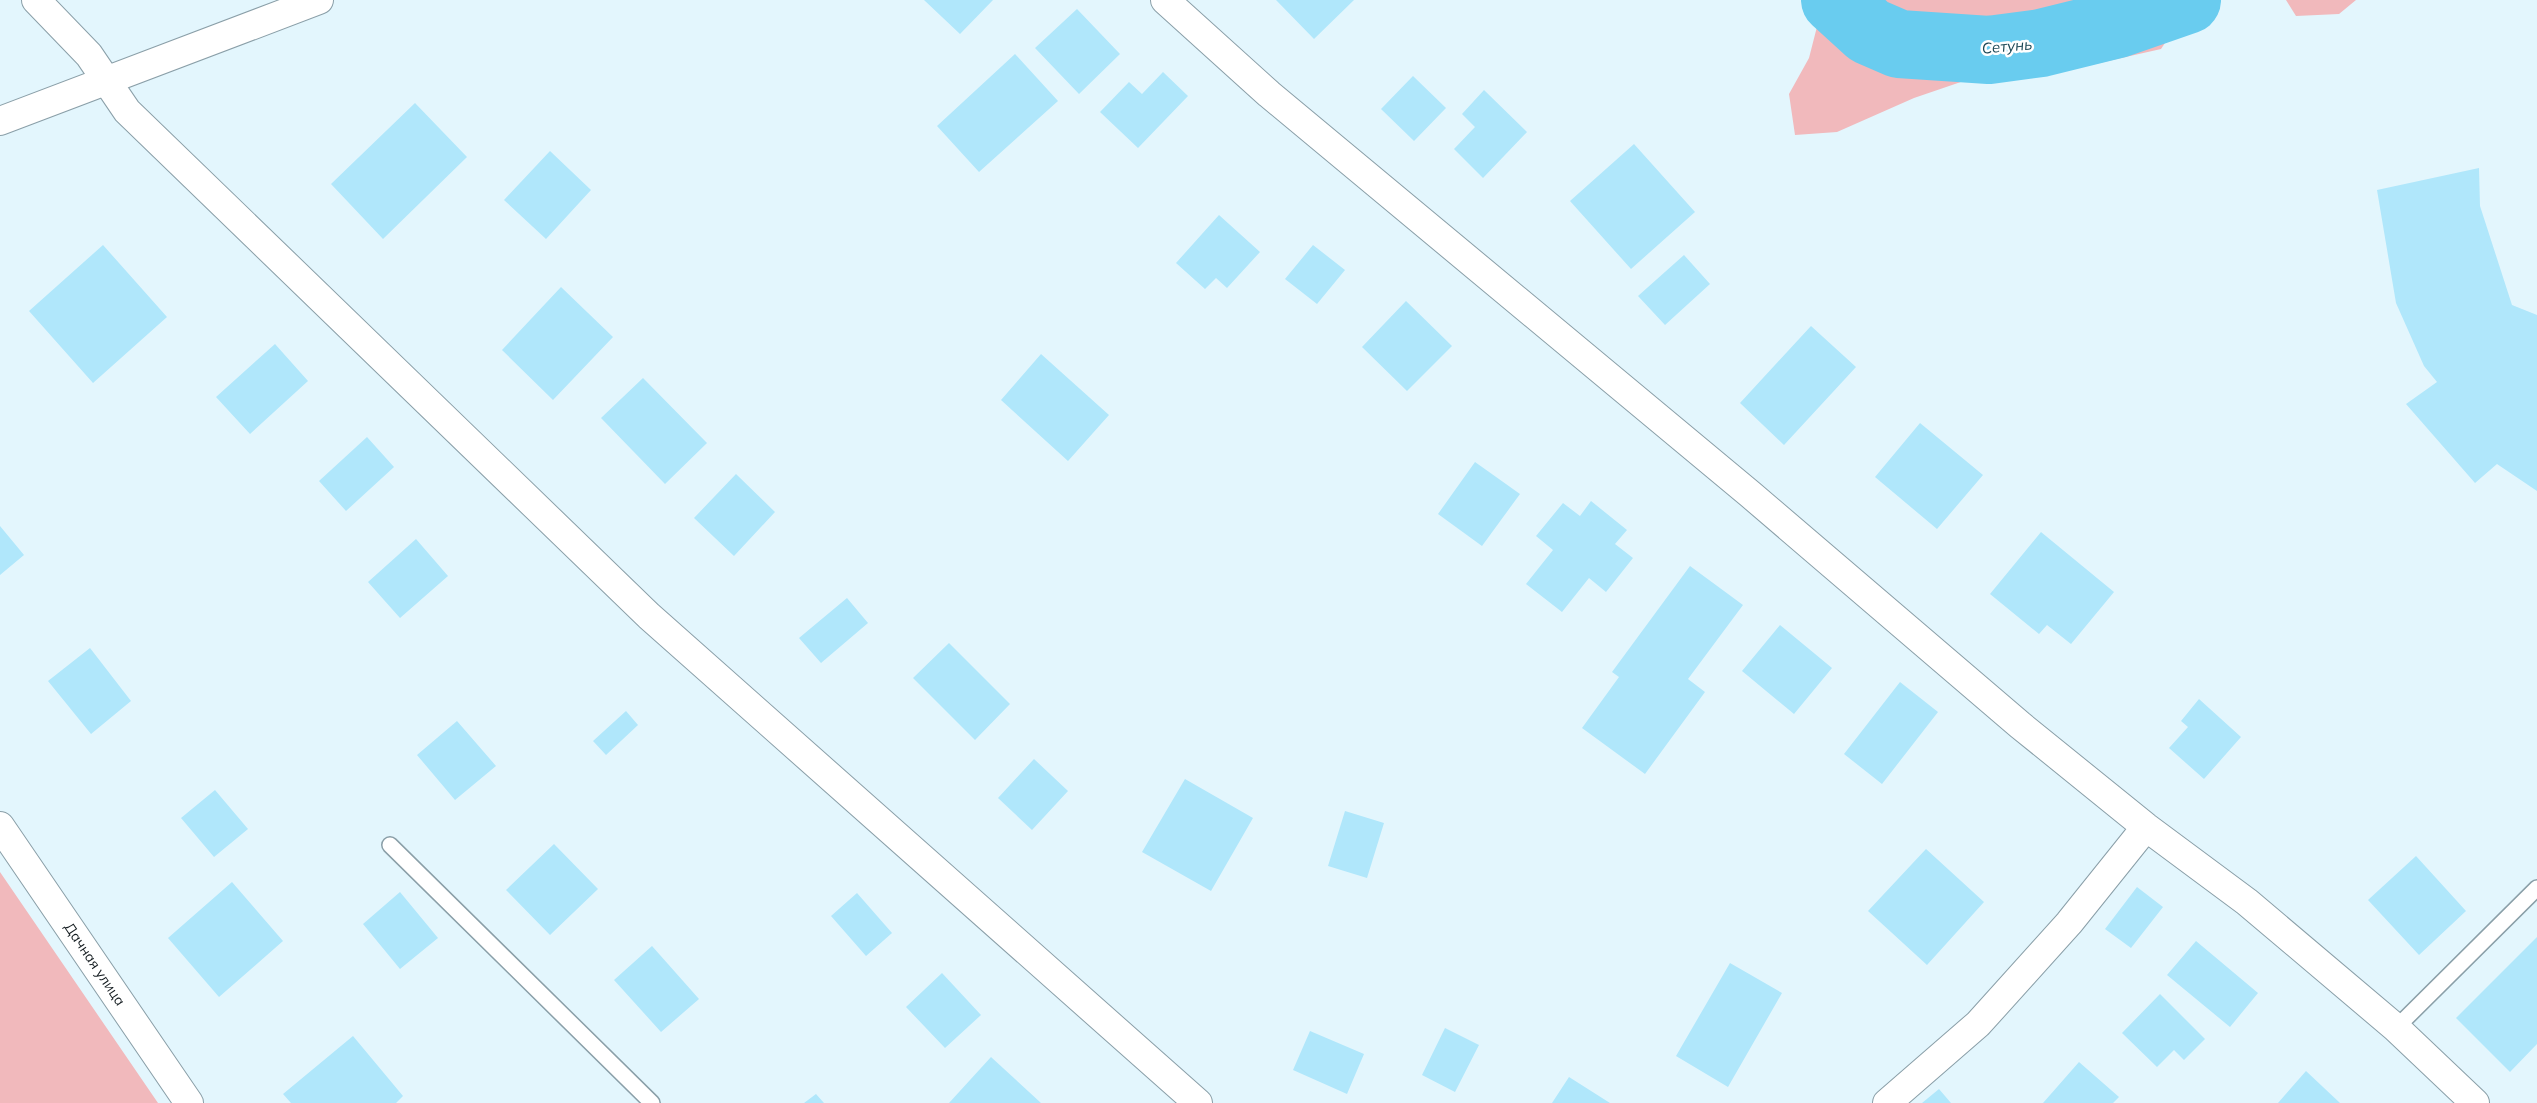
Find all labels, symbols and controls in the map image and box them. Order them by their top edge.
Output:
water label: Сетунь [1981,34,2033,58]
street label: Дачная улица [61,919,129,1009]

